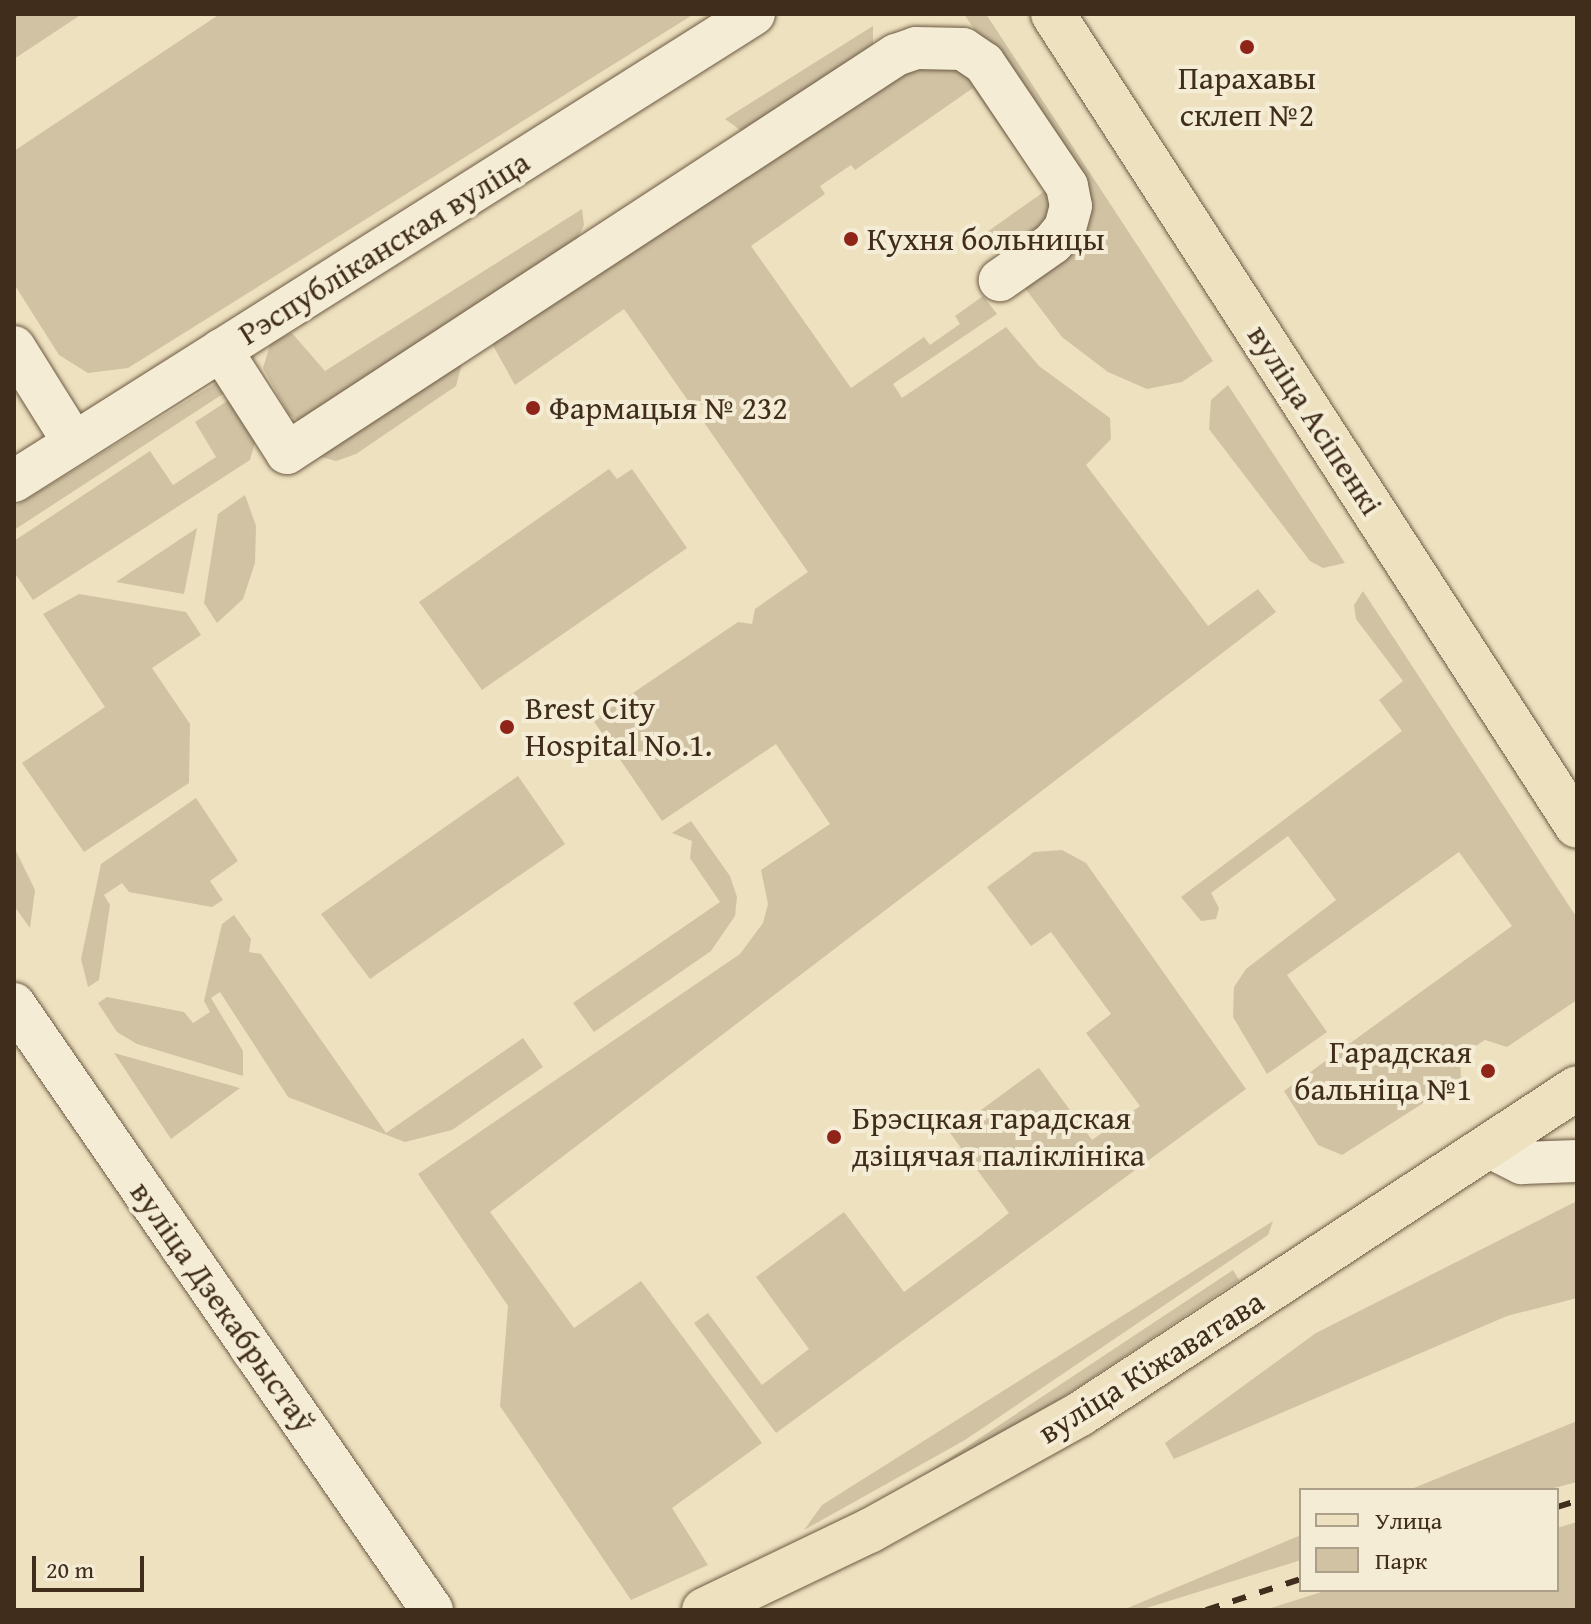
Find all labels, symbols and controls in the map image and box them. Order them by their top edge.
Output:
marker: Парахавы склеп №2 [1238,38,1256,56]
place label: Парахавы склеп №2 [1178,60,1316,135]
street label: Рэспубліканская вуліца [232,143,536,353]
place label: Кухня больницы [867,220,1105,258]
marker: Кухня больницы [842,230,860,248]
street label: вуліца Асіпенкі [1239,318,1391,522]
place label: Фармацыя № 232 [549,389,788,427]
marker: Фармацыя № 232 [524,399,542,417]
place label: Brest City Hospital No.1. [525,690,712,765]
marker: Brest City Hospital No.1. [496,716,518,738]
place label: Гарадская бальніца №1 [1294,1034,1472,1109]
marker: Гарадская бальніца №1 [1479,1062,1497,1080]
place label: Брэсцкая гарадская дзіцячая паліклініка [852,1100,1145,1175]
marker: Брэсцкая гарадская дзіцячая паліклініка [823,1126,845,1148]
street label: вуліца Дзекабрыстаў [122,1174,324,1440]
street label: вуліца Кіжаватава [1031,1282,1271,1452]
legend [1299,1488,1559,1592]
text: Улица [1375,1503,1442,1538]
scale bar [36,1540,148,1590]
text: Парк [1375,1543,1427,1578]
text: 20 m [46,1552,94,1587]

